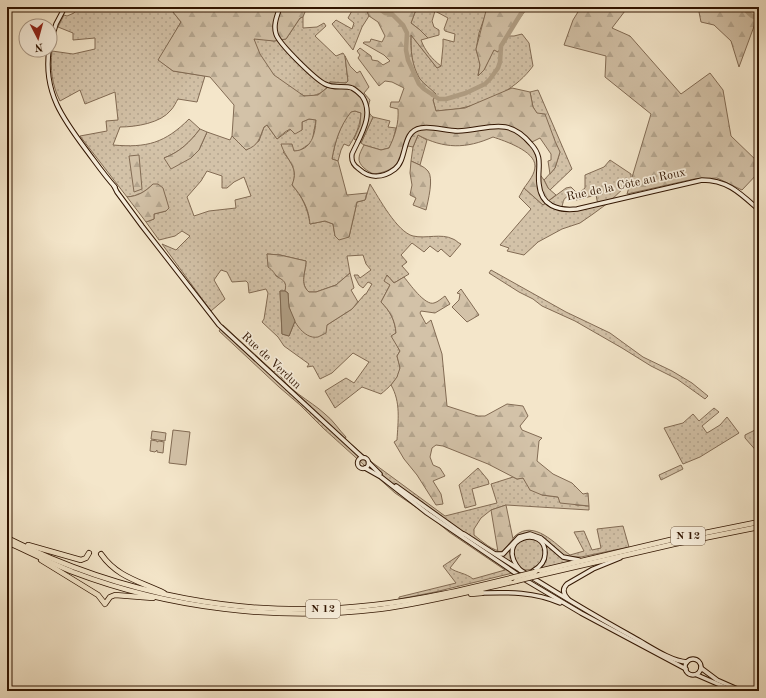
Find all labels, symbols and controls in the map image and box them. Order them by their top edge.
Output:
north arrow [18,18,58,58]
text: N [34,41,44,52]
street label: Rue de la Côte au Roux [565,166,687,204]
street label: Rue de Verdun [239,330,304,392]
road number: N 12 [671,527,705,545]
road number: N 12 [306,600,340,618]

